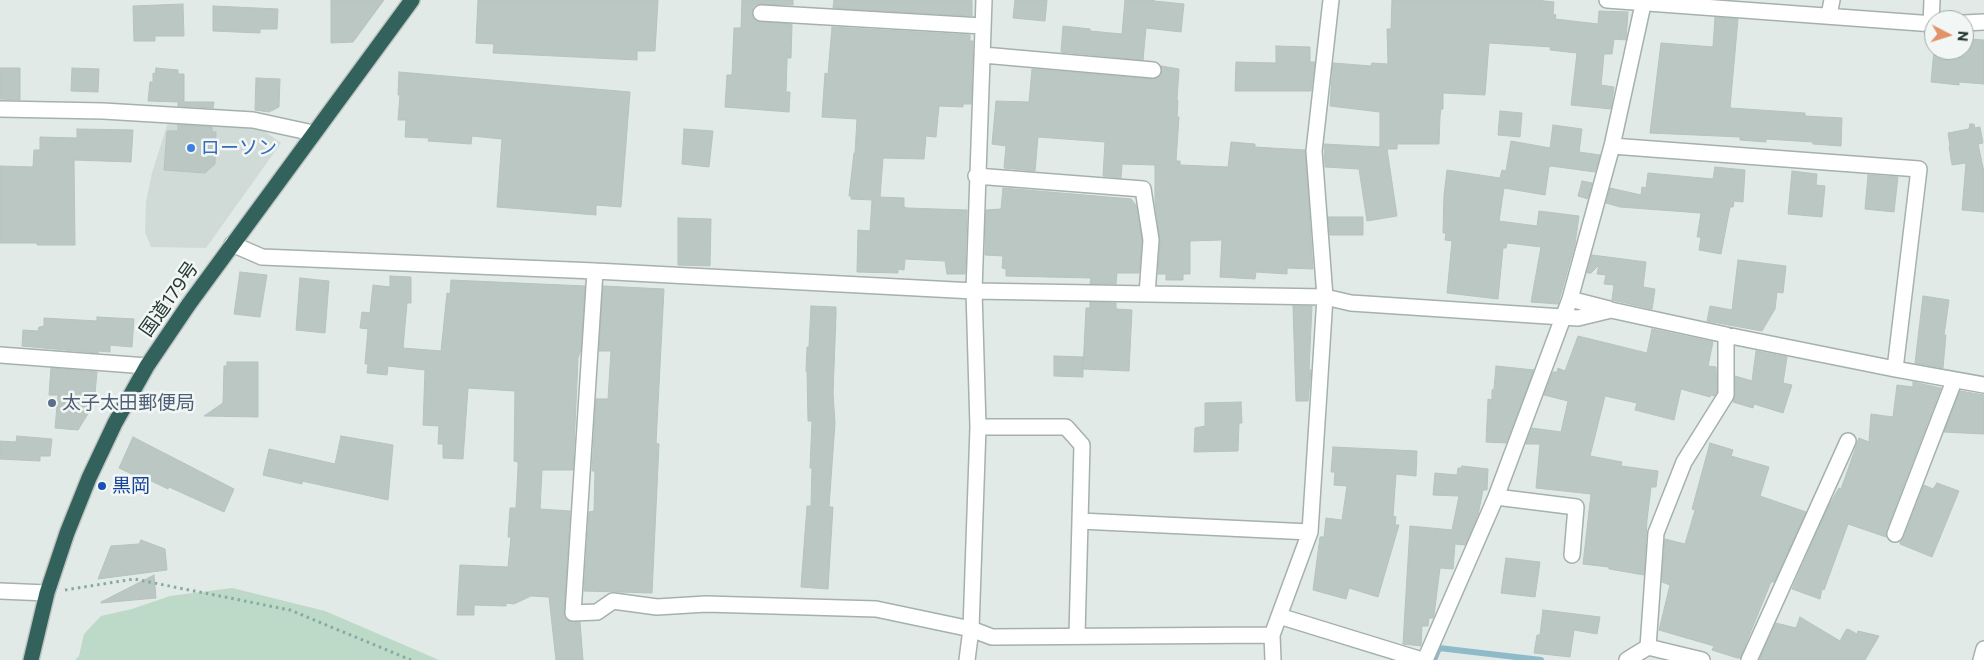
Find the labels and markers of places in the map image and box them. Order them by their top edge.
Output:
place label: ローソン [201,137,277,159]
marker: ローソン [185,142,197,154]
place label: 太子太田郵便局 [62,392,195,414]
marker: 太子太田郵便局 [46,397,58,409]
place label: 黒岡 [112,475,150,497]
marker: 黒岡 [96,480,108,492]

